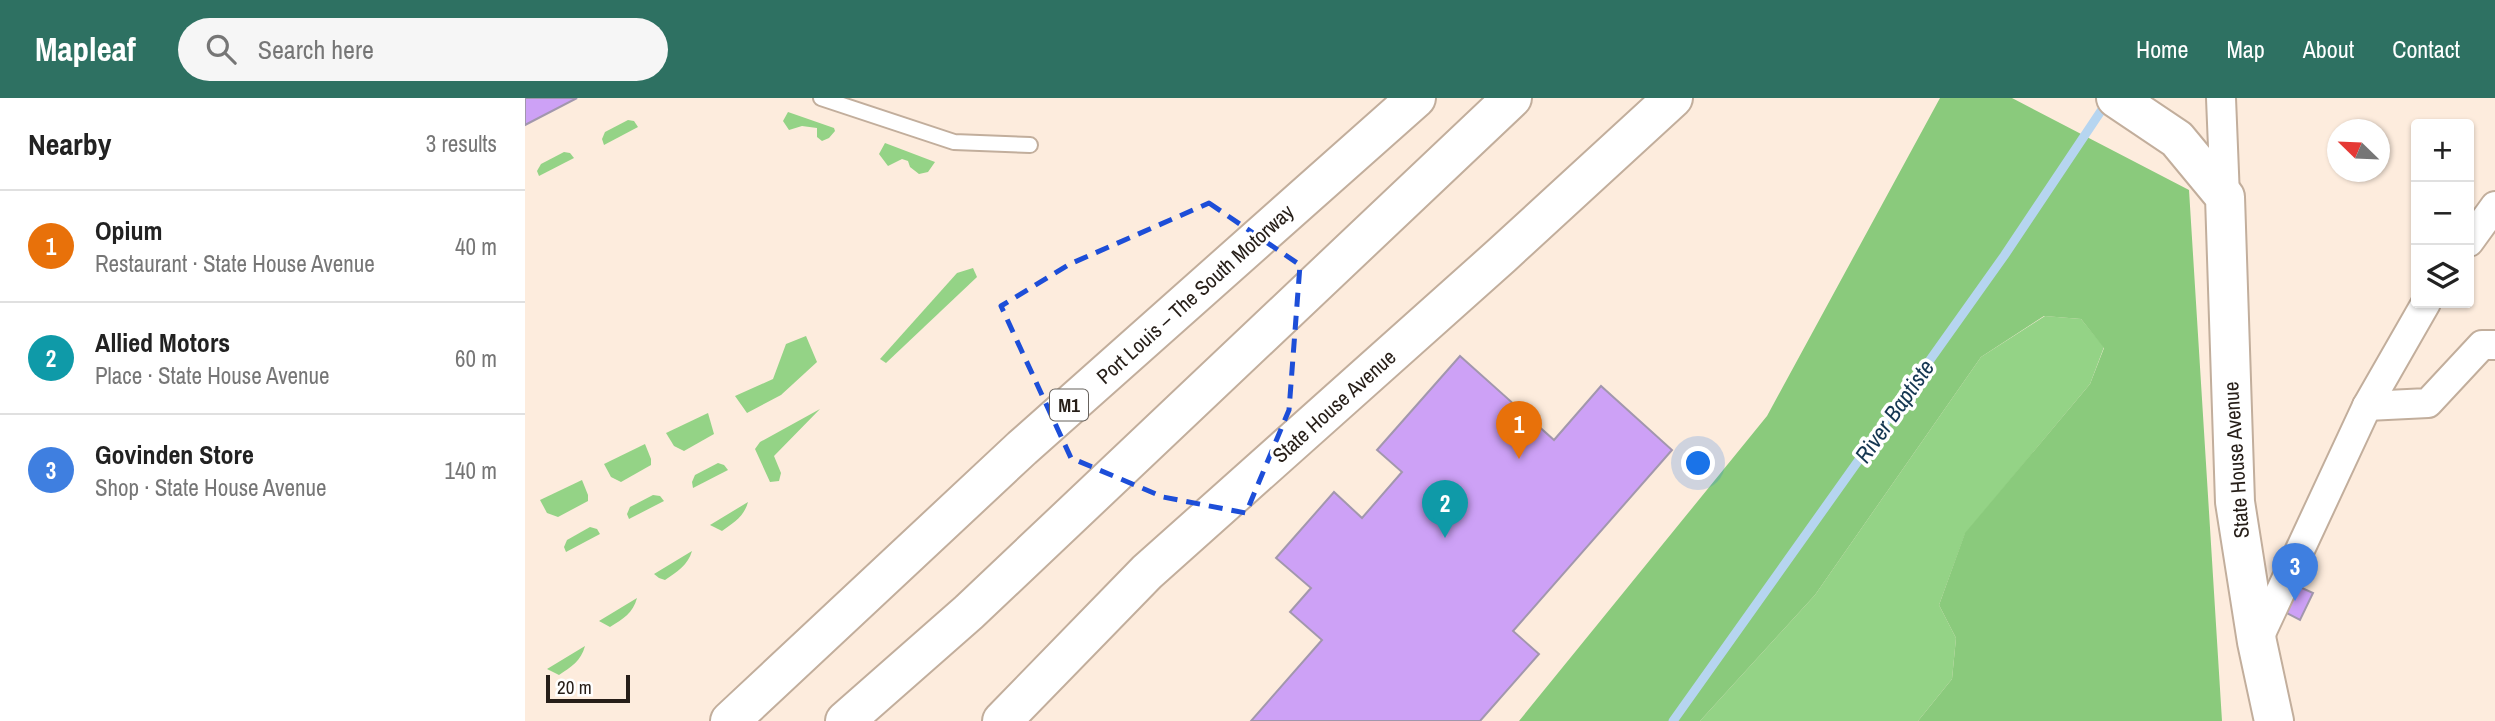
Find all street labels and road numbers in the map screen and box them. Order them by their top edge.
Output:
street label: Port Louis – The South Motorway [1090,197,1300,391]
street label: State House Avenue [1266,343,1402,469]
street label: State House Avenue [2216,381,2256,539]
road number: M1 [1050,390,1088,420]

